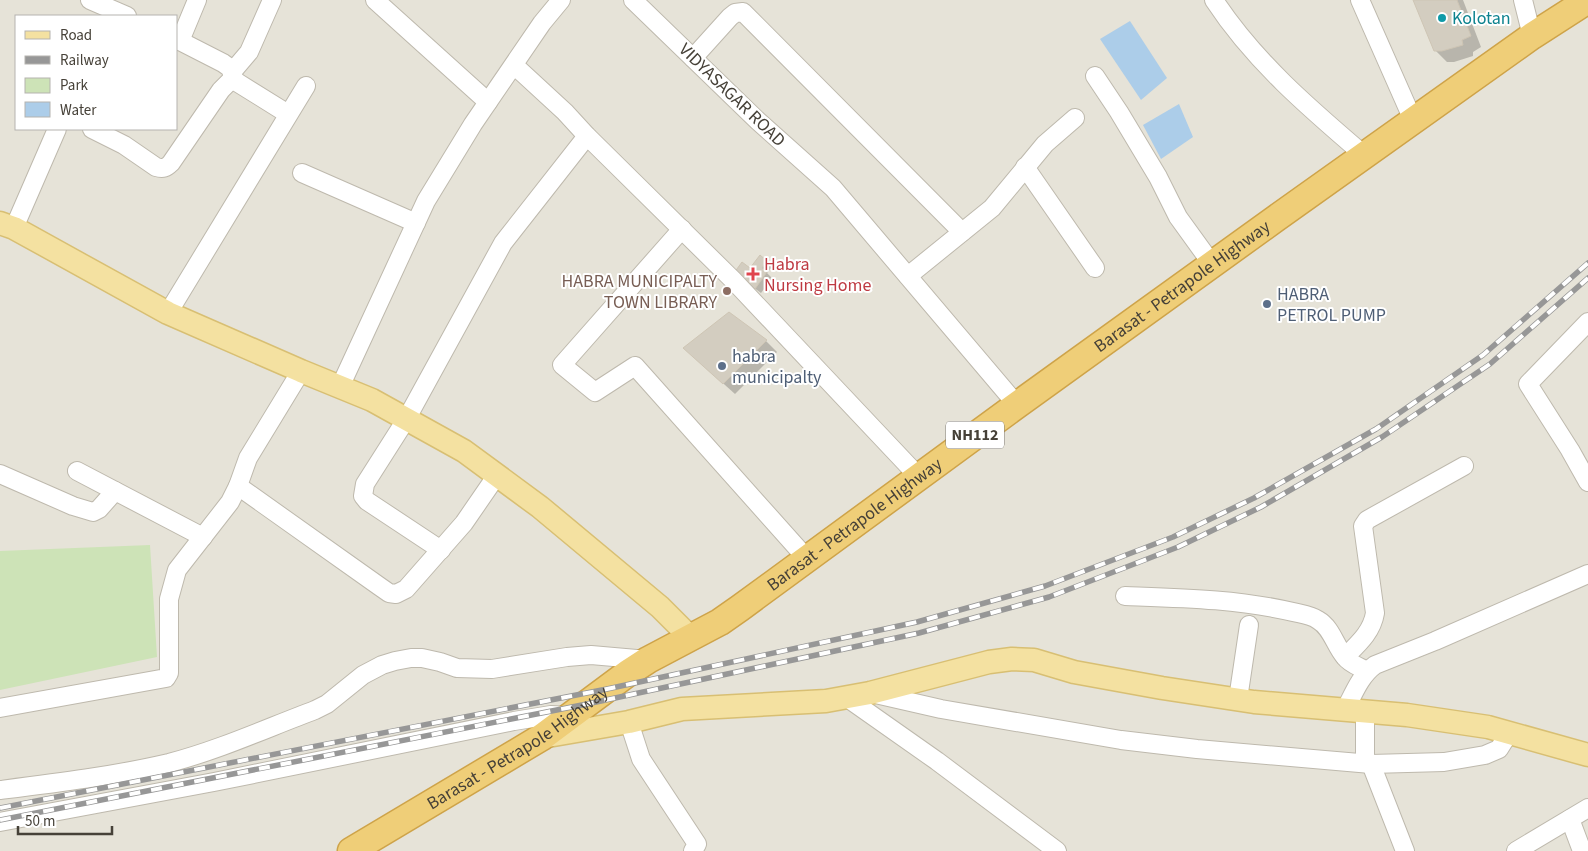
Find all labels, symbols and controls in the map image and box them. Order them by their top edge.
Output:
place label: Kolotan [1452,6,1511,31]
marker: Kolotan [1436,12,1448,24]
legend [15,15,178,130]
text: Road [60,25,92,46]
street label: VIDYASAGAR ROAD [673,38,791,152]
text: Railway [60,50,109,71]
text: Park [60,75,89,96]
text: Water [60,100,97,121]
street label: Barasat - Petrapole Highway [1089,214,1276,358]
place label: Habra Nursing Home [764,252,872,298]
marker: Habra Nursing Home [746,267,760,281]
place label: HABRA MUNICIPALTY TOWN LIBRARY [562,269,717,315]
place label: HABRA PETROL PUMP [1277,282,1386,328]
marker: HABRA MUNICIPALTY TOWN LIBRARY [721,285,733,297]
marker: HABRA PETROL PUMP [1261,298,1273,310]
place label: habra municipalty [732,344,822,390]
marker: habra municipalty [716,360,728,372]
road number: NH112 [946,422,1004,448]
street label: Barasat - Petrapole Highway [762,451,947,597]
street label: Barasat - Petrapole Highway [422,679,614,816]
scale bar [18,804,111,836]
text: 50 m [25,811,55,832]

